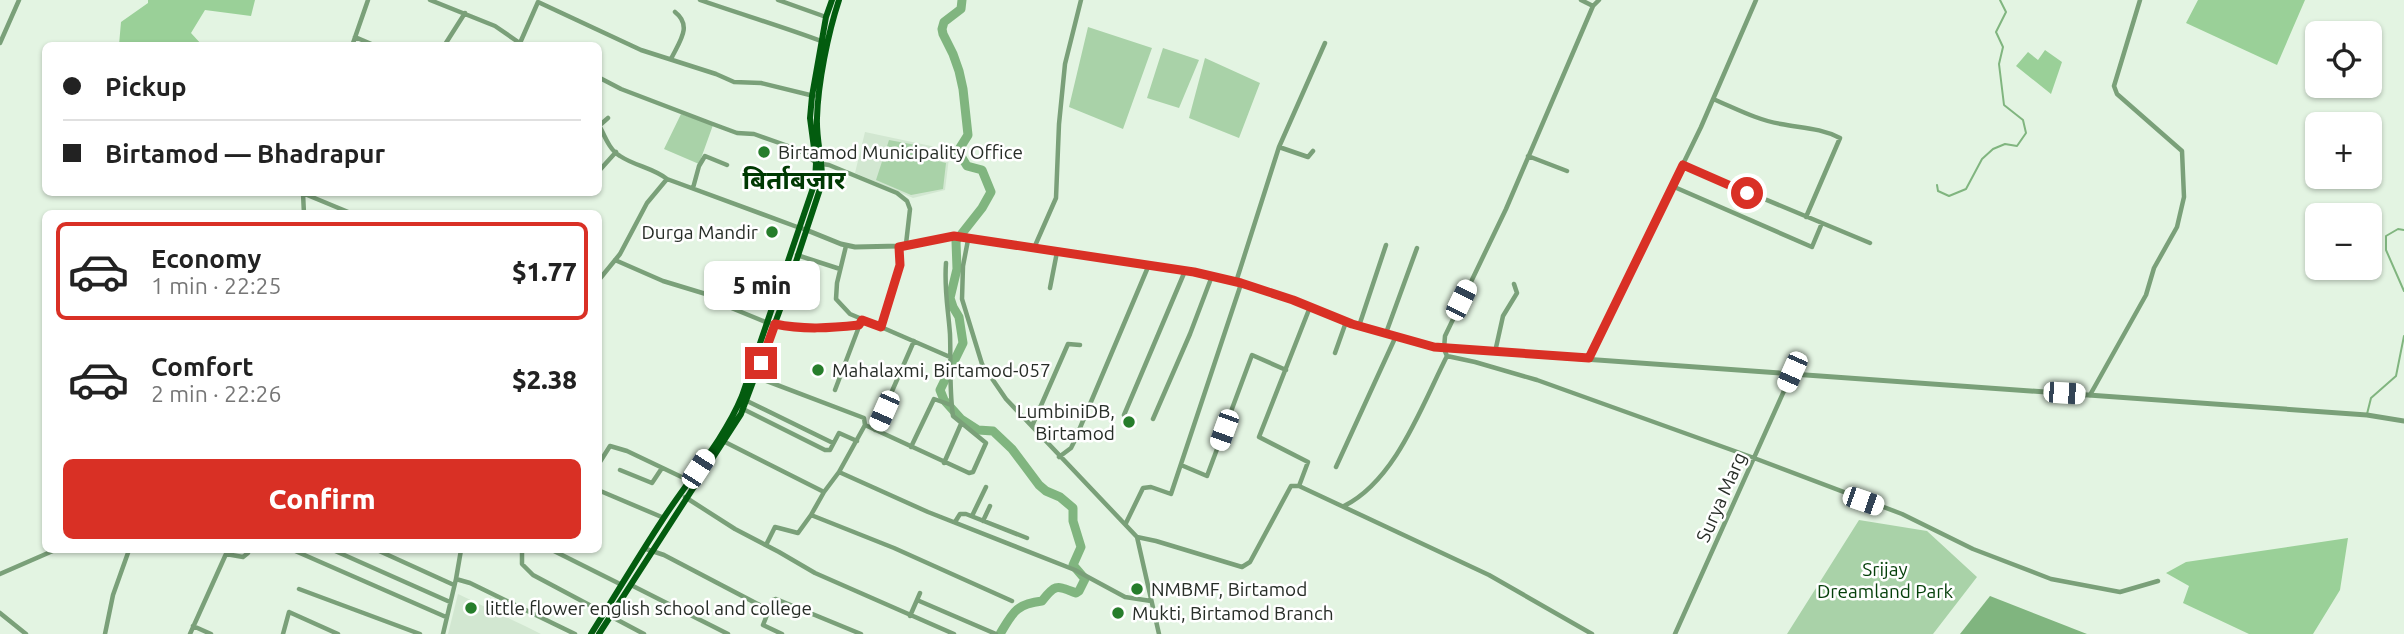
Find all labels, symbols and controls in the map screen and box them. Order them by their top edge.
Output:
map controls [2305,21,2382,280]
button: locate [2305,21,2382,98]
text: Pickup [105,72,187,101]
button: + [2305,112,2382,189]
text: Birtamod — Bhadrapur [105,139,385,168]
place label: Birtamod Municipality Office [778,141,1023,163]
marker: Birtamod Municipality Office [756,144,772,160]
district label: बिर्ताबजार [742,165,846,194]
route start [1731,177,1763,209]
button: − [2305,203,2382,280]
place label: Durga Mandir [641,221,758,243]
marker: Durga Mandir [764,224,780,240]
icon: car [67,240,130,303]
text: Economy [151,244,261,273]
text: $1.77 [512,257,577,286]
callout: 5 min [703,262,819,310]
text: 1 min · 22:25 [151,273,282,298]
text: 5 min [733,273,791,298]
car [1443,277,1480,323]
route end [745,347,777,379]
icon: car [67,348,130,411]
car [1774,349,1811,395]
text: Comfort [151,352,254,381]
place label: Mahalaxmi, Birtamod-057 [832,359,1051,381]
marker: Mahalaxmi, Birtamod-057 [810,362,826,378]
text: $2.38 [512,365,577,394]
text: 2 min · 22:26 [151,381,282,406]
car [2043,381,2086,405]
car [866,388,903,434]
place label: LumbiniDB, Birtamod [1017,400,1115,444]
car [1207,407,1242,453]
marker: LumbiniDB, Birtamod [1121,414,1137,430]
car [678,446,719,492]
street label: Surya Marg [1691,449,1751,545]
button: Confirm [63,459,581,539]
car [1840,484,1887,518]
park label: Srijay Dreamland Park [1817,558,1953,602]
place label: NMBMF, Birtamod [1151,578,1307,600]
marker: NMBMF, Birtamod [1129,581,1145,597]
place label: little flower english school and college [485,597,812,619]
marker: little flower english school and college [463,600,479,616]
place label: Mukti, Birtamod Branch [1132,602,1334,624]
marker: Mukti, Birtamod Branch [1110,605,1126,621]

